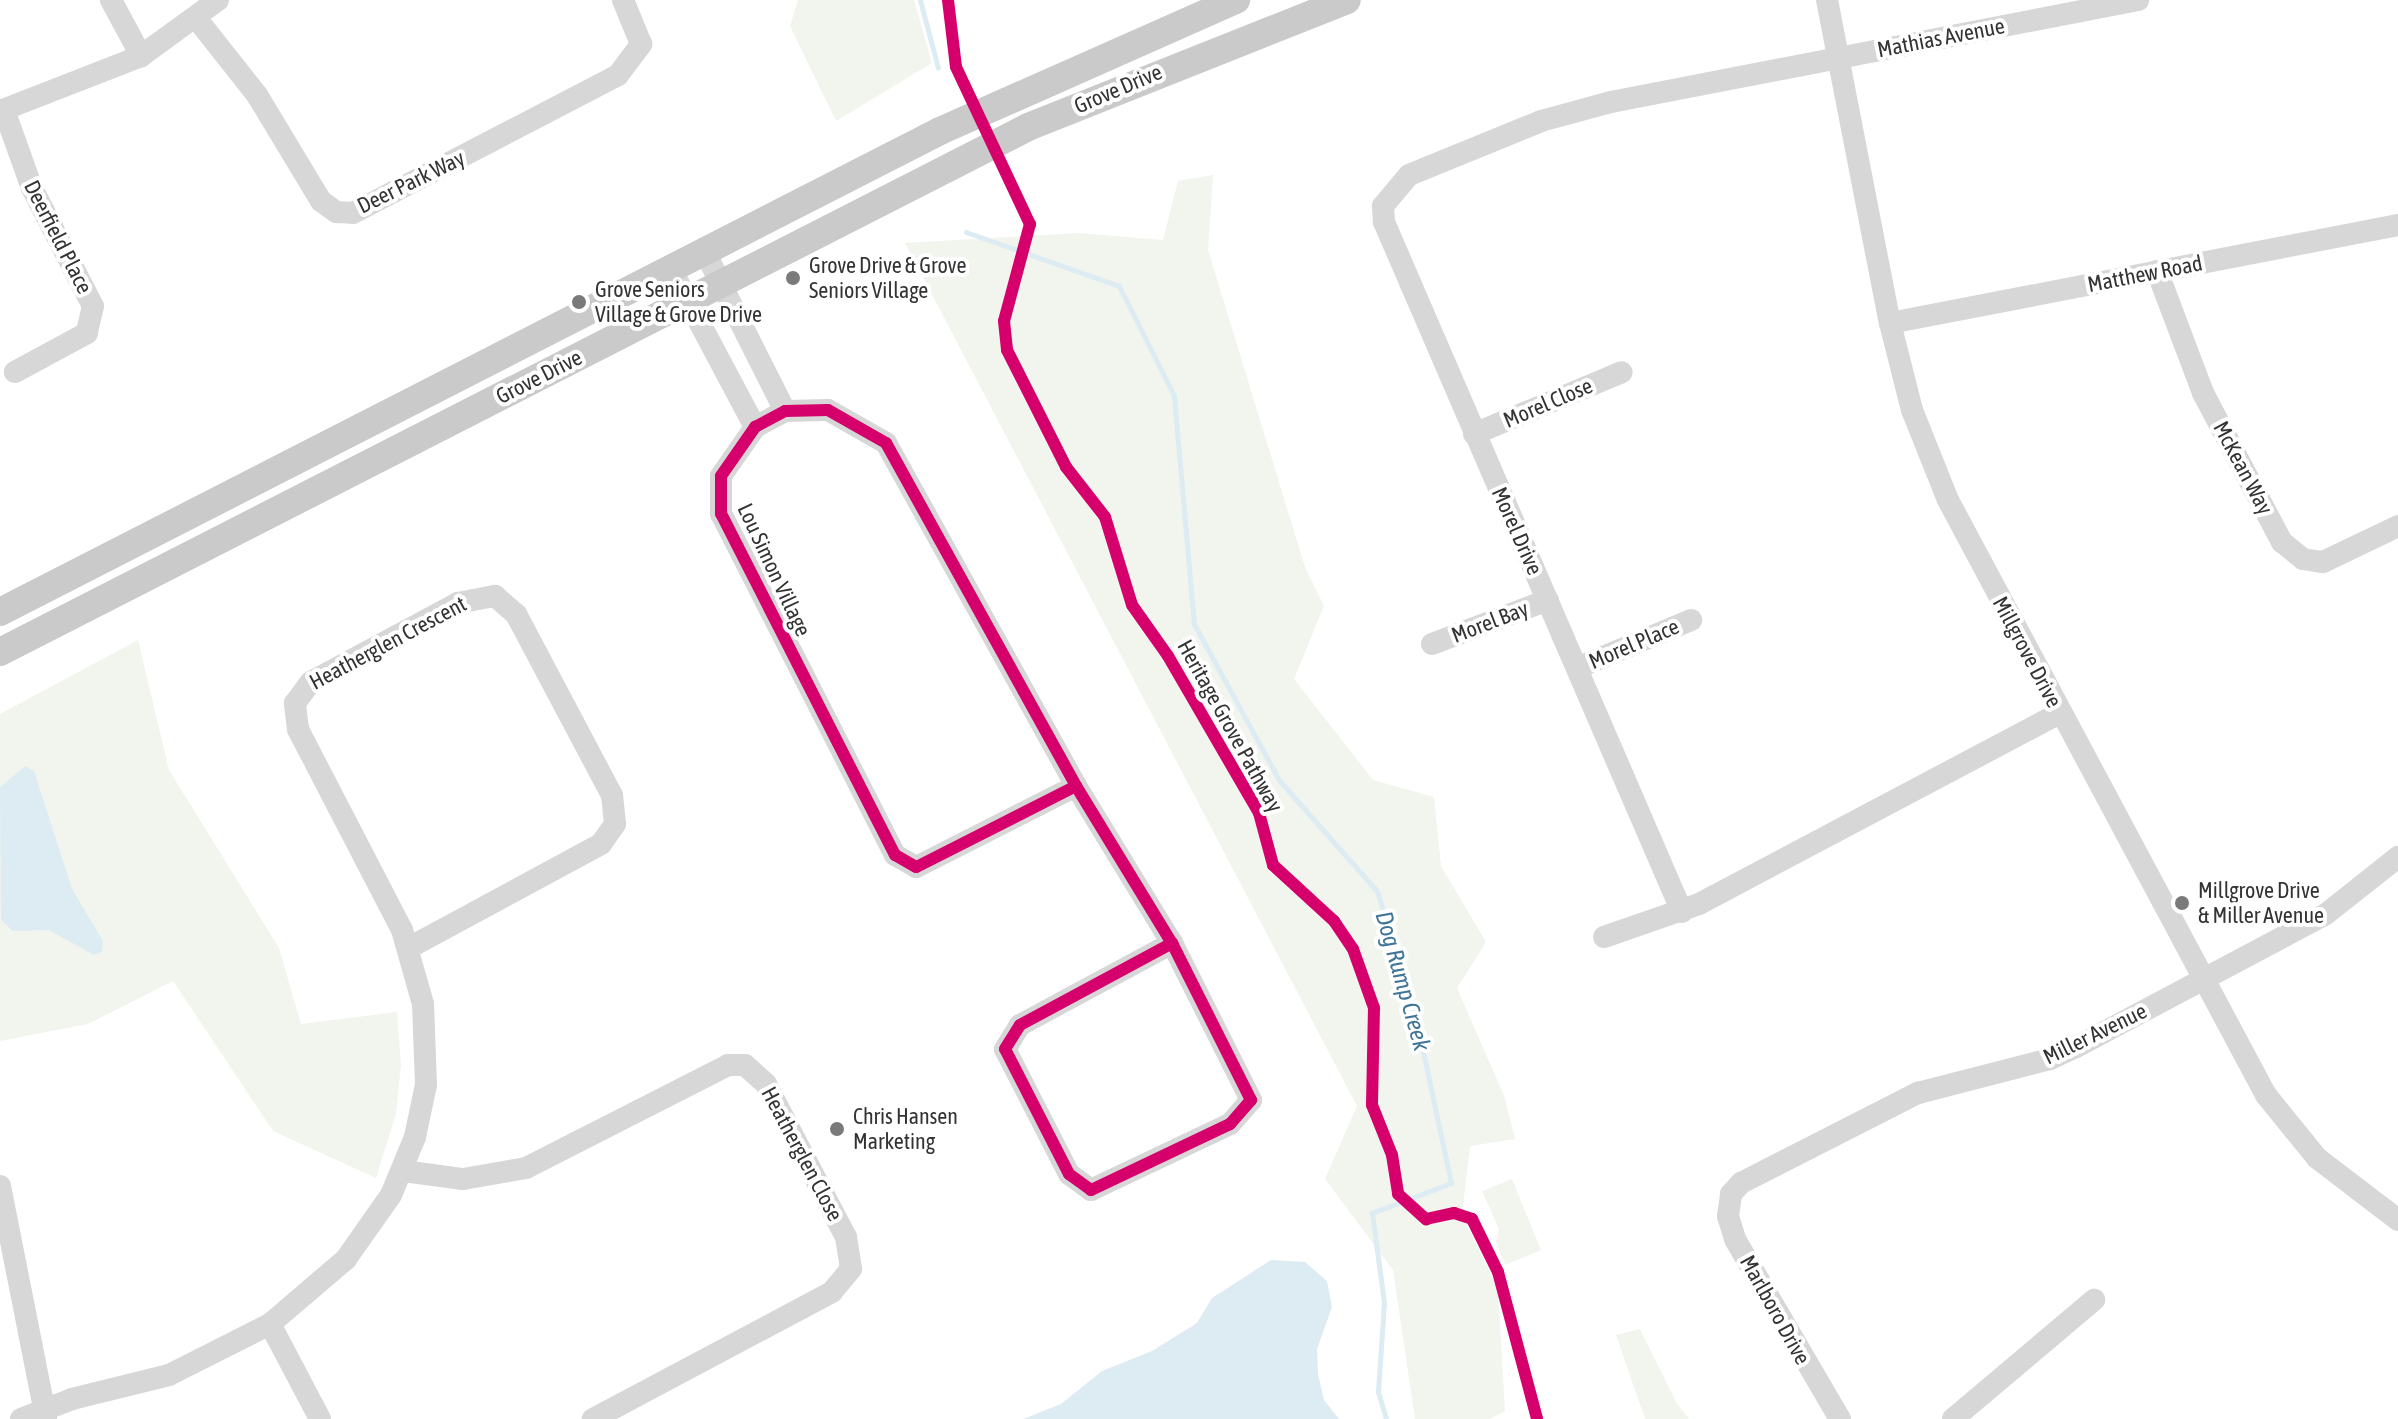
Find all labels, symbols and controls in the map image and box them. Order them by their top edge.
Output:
street label: Mathias Avenue [1875,13,2007,63]
street label: Grove Drive [1070,59,1166,119]
street label: Deer Park Way [353,145,469,219]
street label: Deerfield Place [18,176,98,298]
street label: Matthew Road [2085,250,2205,298]
place label: Grove Drive & Grove Seniors Village [809,252,966,304]
marker: Grove Drive & Grove Seniors Village [784,269,802,287]
place label: Grove Seniors Village & Grove Drive [595,276,762,328]
marker: Grove Seniors Village & Grove Drive [570,293,588,311]
street label: Grove Drive [492,344,586,410]
street label: Morel Close [1500,372,1596,434]
street label: McKean Way [2207,417,2279,519]
street label: Morel Drive [1486,483,1548,579]
street label: Lou Simon Village [732,499,816,641]
street label: Heatherglen Crescent [305,591,471,695]
street label: Millgrove Drive [1987,592,2067,712]
street label: Morel Bay [1448,595,1532,649]
street label: Morel Place [1585,613,1683,675]
street label: Heritage Grove Pathway [1172,635,1288,817]
place label: Millgrove Drive & Miller Avenue [2198,877,2324,928]
marker: Millgrove Drive & Miller Avenue [2173,894,2191,912]
water label: Dog Rump Creek [1369,908,1437,1054]
street label: Miller Avenue [2039,998,2151,1070]
street label: Heatherglen Close [756,1082,848,1226]
place label: Chris Hansen Marketing [853,1103,958,1154]
marker: Chris Hansen Marketing [828,1120,846,1138]
street label: Marlboro Drive [1734,1251,1816,1369]

